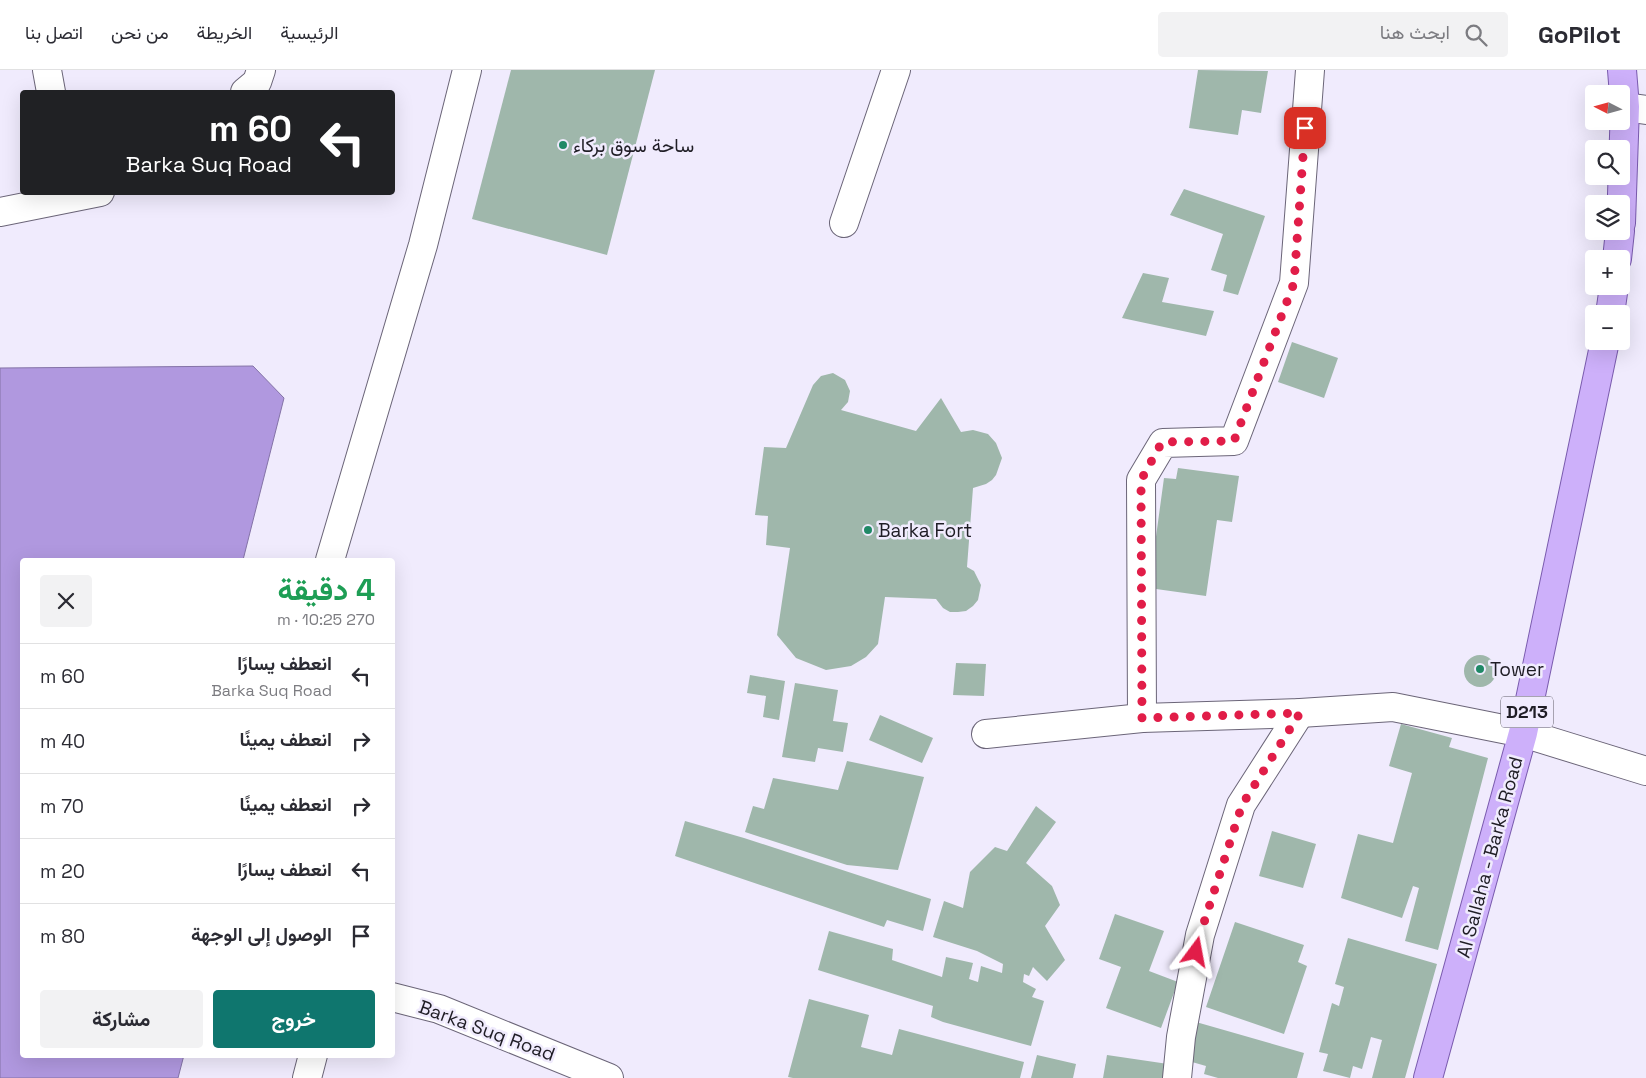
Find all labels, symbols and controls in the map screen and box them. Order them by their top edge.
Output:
search box [1158,12,1508,57]
text: GoPilot [1538,19,1621,50]
text: ابحث هنا [1380,20,1450,45]
text: اتصل بنا [25,21,83,44]
text: من نحن [111,21,169,44]
text: الخريطة [197,21,252,44]
text: الرئيسية [280,21,338,44]
icon: search [1462,21,1490,49]
north arrow [1585,85,1630,130]
map controls [1585,85,1630,350]
text: 60 m [209,107,292,151]
pin [1284,107,1326,149]
icon: left [310,110,375,175]
icon: arrive [1291,114,1319,142]
place label: ساحة سوق بركاء [573,133,694,158]
marker: ساحة سوق بركاء [557,139,569,151]
button: search [1585,140,1630,185]
text: Barka Suq Road [126,150,292,178]
button: layers [1585,195,1630,240]
button: + [1585,250,1630,295]
button: − [1585,305,1630,350]
place label: Barka Fort [878,518,972,543]
marker: Barka Fort [862,524,874,536]
text: 4 دقيقة [278,570,375,609]
button: close [40,575,92,627]
text: 270 m · 10:25 [277,609,375,630]
text: انعطف يسارًا [237,651,332,676]
place label: Tower [1490,657,1544,682]
icon: left [347,662,375,690]
marker: Tower [1474,663,1486,675]
text: 60 m [40,664,85,689]
text: Barka Suq Road [211,680,332,701]
road number: D213 [1501,696,1553,728]
text: انعطف يمينًا [240,727,332,752]
icon: right [347,727,375,755]
text: 40 m [40,729,85,754]
street label: Al Sallaha - Barka Road [1451,754,1528,960]
text: انعطف يمينًا [240,792,332,817]
icon: right [347,792,375,820]
text: 70 m [40,794,84,819]
text: انعطف يسارًا [237,857,332,882]
icon: left [347,857,375,885]
text: 20 m [40,859,85,884]
text: الوصول إلى الوجهة [191,922,332,947]
icon: arrive [347,922,375,950]
text: 80 m [40,924,85,949]
position arrow [1169,925,1221,977]
button: مشاركة [40,990,203,1048]
button: خروج [213,990,375,1048]
street label: Barka Suq Road [415,994,559,1067]

